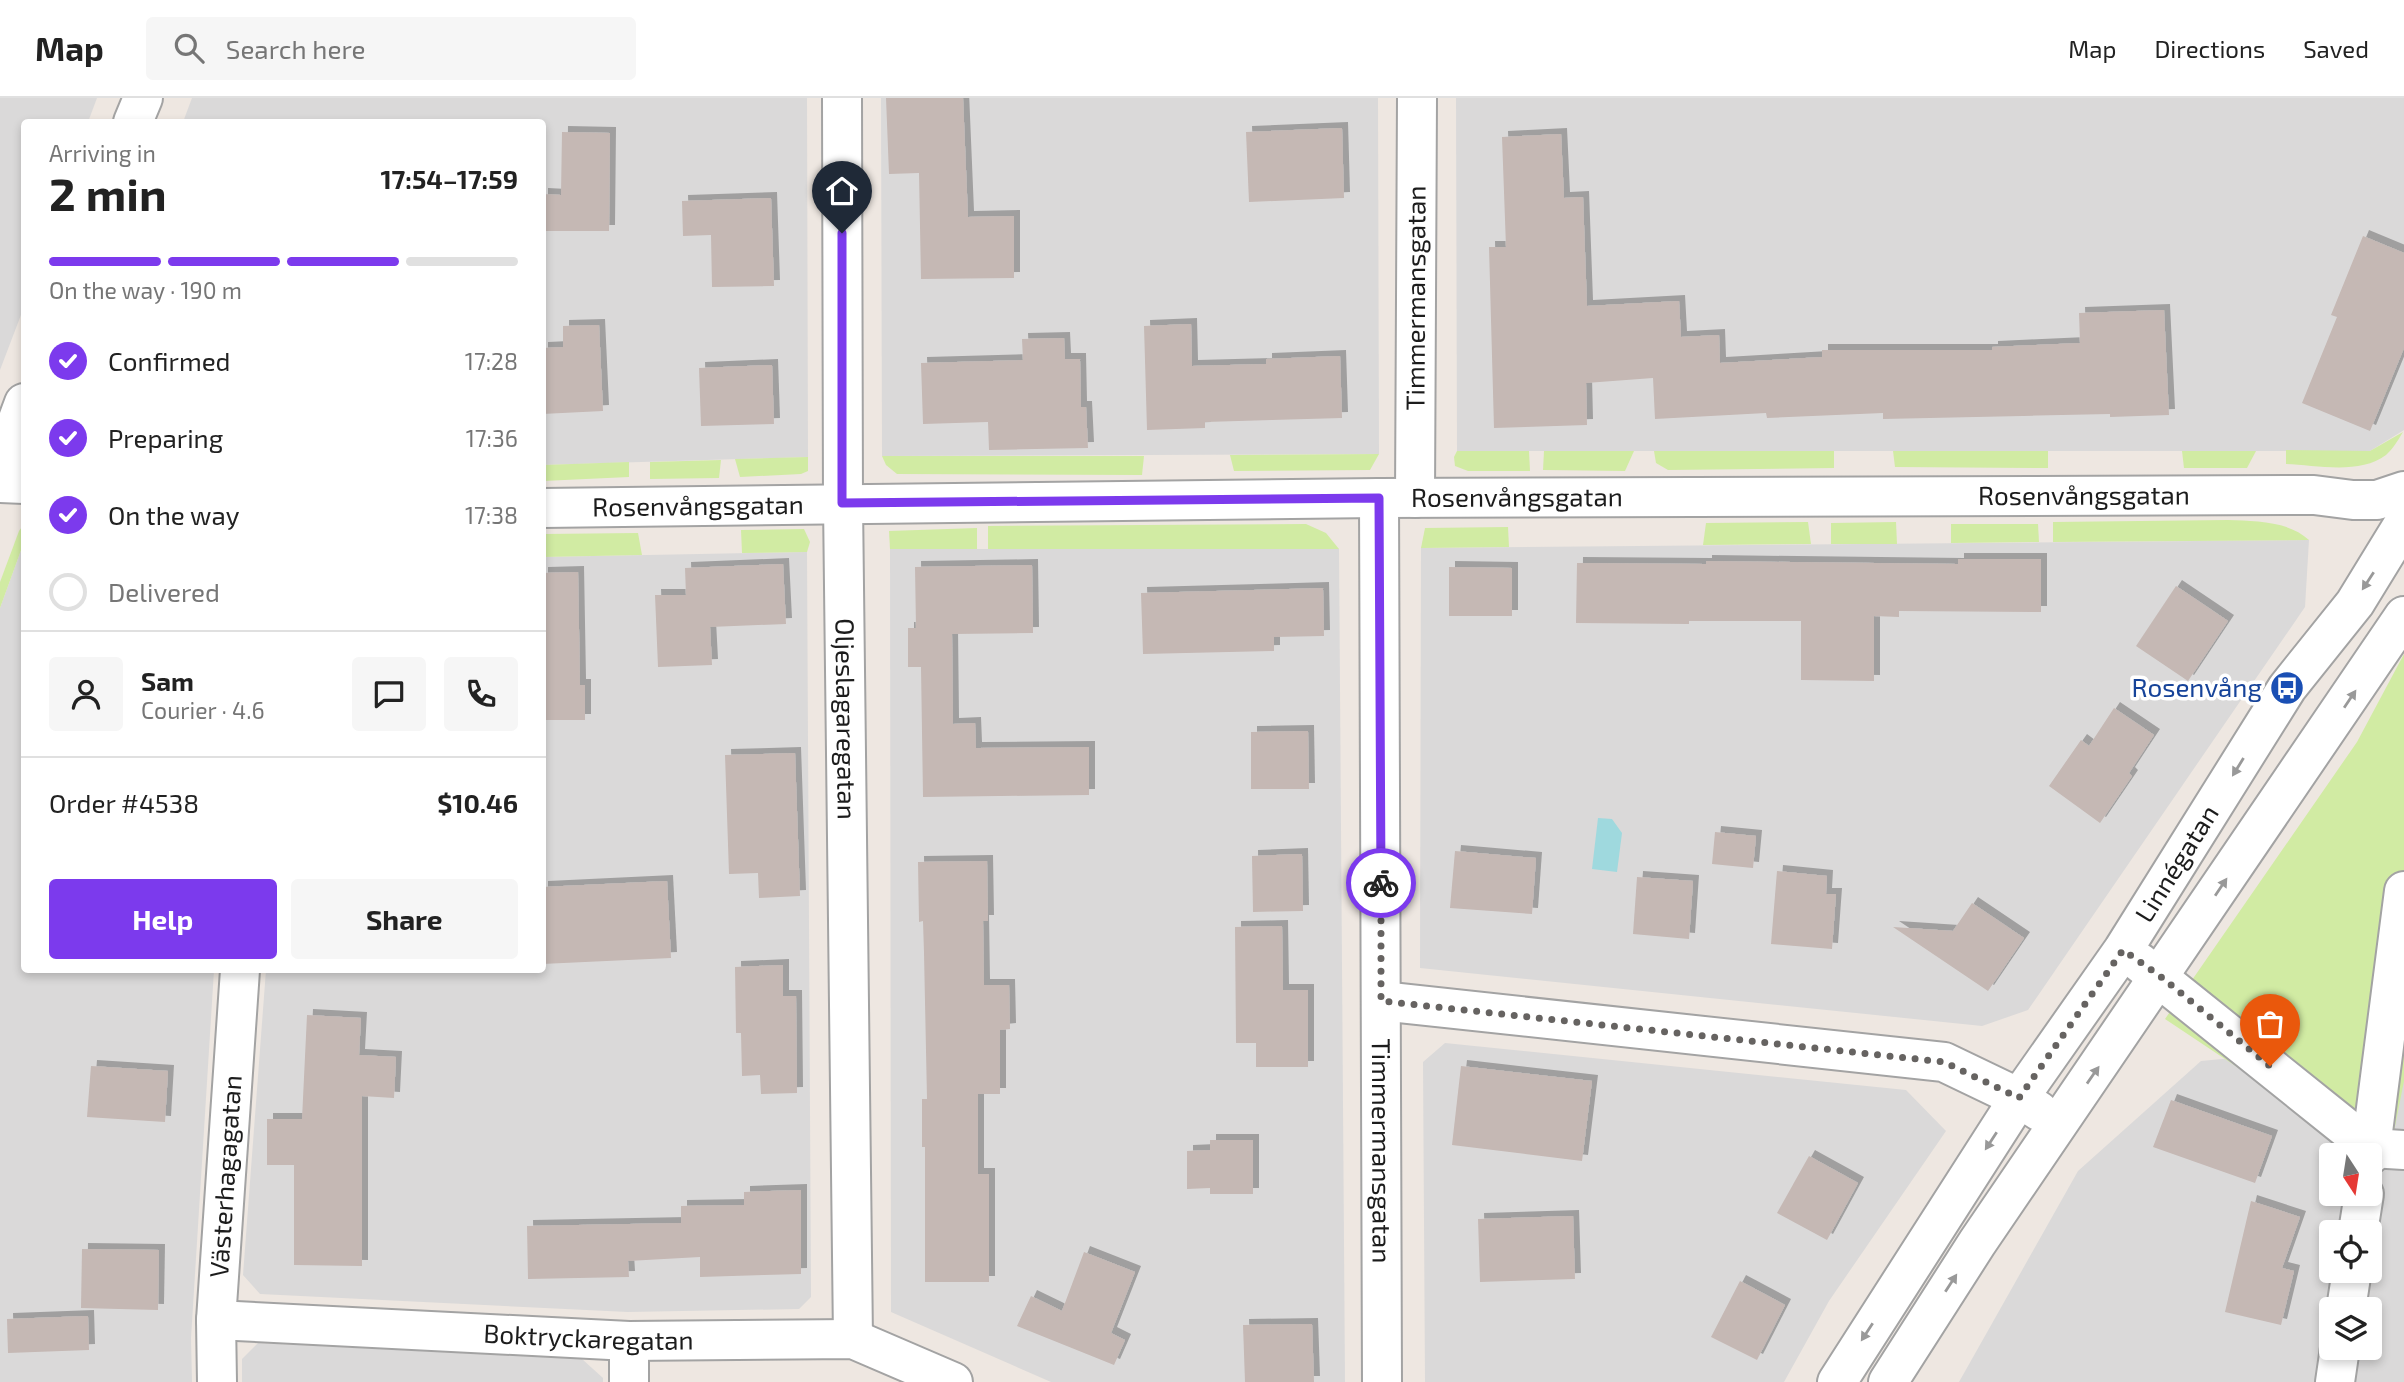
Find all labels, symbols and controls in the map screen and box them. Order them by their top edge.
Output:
search box [146,17,636,80]
text: Map [35,28,104,68]
icon: search [170,29,208,67]
text: Search here [226,33,365,64]
text: Map [2068,34,2116,63]
text: Directions [2154,34,2265,63]
text: Saved [2303,34,2369,63]
text: Arriving in [49,139,156,167]
pin [812,161,872,233]
text: 17:54–17:59 [380,163,518,194]
text: 2 min [49,165,167,220]
icon: home [823,172,861,210]
street label: Timmermansgatan [1398,185,1431,411]
text: On the way · 190 m [49,276,242,304]
icon: check [49,342,87,380]
text: Confirmed [108,345,231,376]
text: 17:28 [465,347,518,375]
icon: check [49,419,87,457]
text: Preparing [108,422,223,453]
text: 17:36 [466,424,518,452]
street label: Rosenvångsgatan [1978,478,2190,510]
street label: Rosenvångsgatan [1411,480,1623,512]
street label: Rosenvångsgatan [592,488,804,521]
icon: check [49,496,87,534]
text: On the way [108,499,239,530]
text: 17:38 [465,501,518,529]
one-way arrow [2362,571,2375,591]
text: Delivered [108,576,220,607]
street label: Oljeslagaregatan [830,618,864,820]
button: person [49,657,123,731]
button: chat [352,657,426,731]
button: phone [444,657,518,731]
text: Sam [141,665,194,696]
bus stop icon: Rosenvång [2268,669,2306,707]
place label: Rosenvång [2131,671,2262,702]
one-way arrow [2343,689,2356,709]
text: Courier · 4.6 [141,696,265,724]
one-way arrow [2231,757,2244,776]
text: Order #4538 [49,787,199,818]
text: $10.46 [437,787,518,818]
street label: Linnégatan [2128,799,2224,927]
courier [1346,848,1416,918]
icon: bike [1362,864,1400,902]
one-way arrow [2214,878,2228,896]
button: Help [49,879,277,959]
button: Share [291,879,518,959]
pin [2240,994,2300,1066]
icon: bag [2251,1005,2289,1043]
street label: Timmermansgatan [1367,1038,1399,1263]
one-way arrow [2086,1066,2100,1084]
street label: Västerhagagatan [202,1074,247,1279]
one-way arrow [1985,1131,1998,1150]
north arrow [2319,1143,2382,1206]
map controls [2319,1143,2382,1360]
button: locate [2319,1220,2382,1283]
one-way arrow [1945,1274,1958,1293]
button: layers [2319,1297,2382,1360]
street label: Boktryckaregatan [483,1317,694,1355]
one-way arrow [1861,1322,1874,1341]

